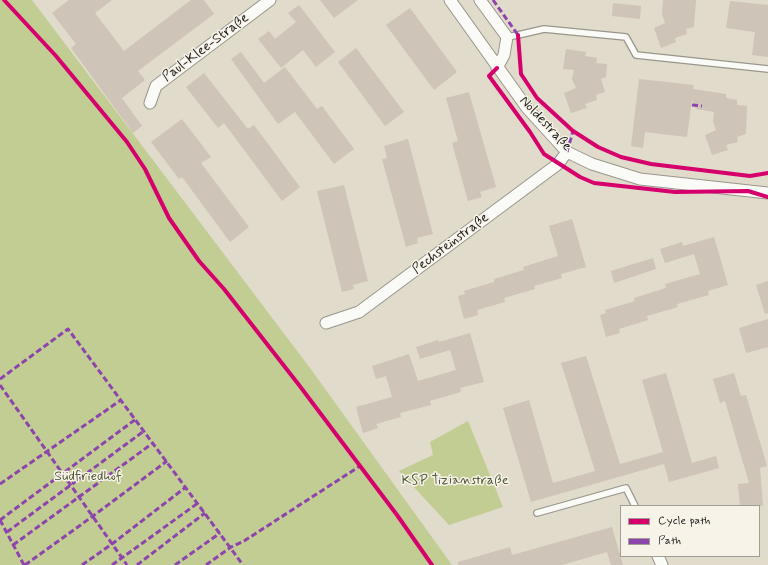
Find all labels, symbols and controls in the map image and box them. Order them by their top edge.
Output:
street label: Paul-Klee-Straße [160,10,252,86]
street label: Noldestraße [515,93,575,155]
street label: Pechsteinstraße [409,210,493,278]
park label: Südfriedhof [54,469,122,485]
park label: KSP Tizianstraße [401,473,509,489]
legend [620,505,760,557]
text: Cycle path [658,513,710,529]
text: Path [658,533,681,549]

